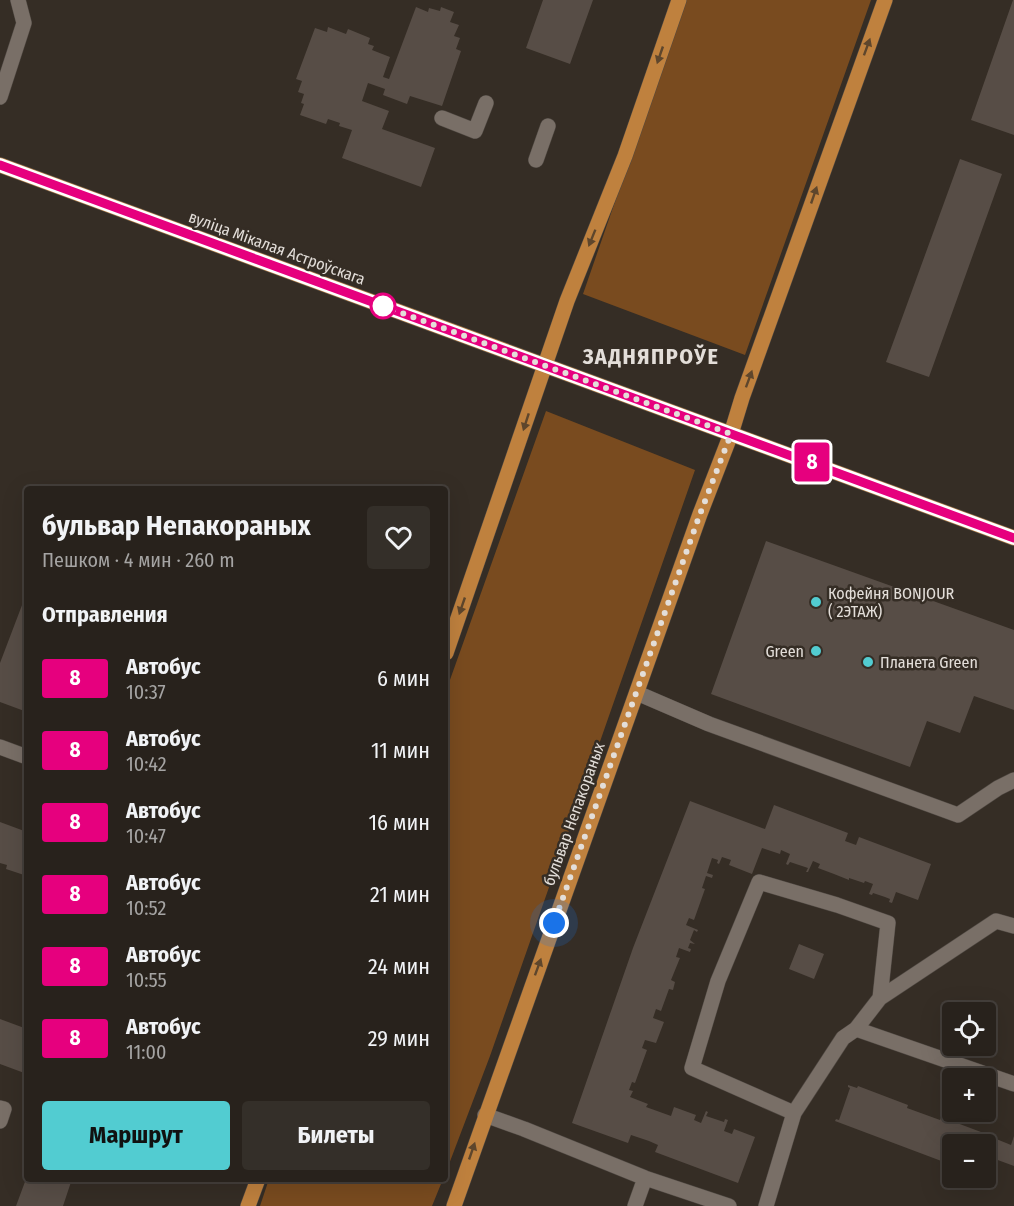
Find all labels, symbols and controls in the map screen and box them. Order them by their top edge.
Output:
one-way arrow [863,38,873,56]
one-way arrow [654,46,664,64]
one-way arrow [810,186,820,204]
street label: вуліца Мікалая Астроўскага [186,207,368,289]
one-way arrow [587,230,597,248]
unlabelled marker [370,293,396,319]
district label: ЗАДНЯПРОЎЕ [582,343,719,370]
one-way arrow [745,370,755,388]
one-way arrow [521,413,531,431]
line badge: 8 [792,442,832,482]
text: 8 [806,449,818,475]
button: heart [367,506,430,569]
text: бульвар Непакораных [42,509,311,542]
text: Пешком · 4 мин · 260 m [42,548,235,572]
place label: Кофейня BONJOUR ( 2ЭТАЖ) [828,584,955,621]
marker: Кофейня BONJOUR ( 2ЭТАЖ) [809,595,823,609]
one-way arrow [457,597,467,615]
text: Отправления [42,601,168,628]
place label: Green [765,642,804,661]
marker: Green [809,644,823,658]
text: Автобус [126,653,201,680]
place label: Планета Green [880,653,978,672]
marker: Планета Green [861,655,875,669]
text: 8 [69,665,81,691]
text: 6 мин [377,665,430,692]
text: 10:37 [126,680,166,704]
text: Автобус [126,725,201,752]
text: 8 [69,737,81,763]
text: 11 мин [371,737,430,764]
street label: бульвар Непакораных [539,740,609,888]
text: 10:42 [126,752,167,776]
text: Автобус [126,797,201,824]
text: 8 [69,809,81,835]
text: 16 мин [368,809,430,836]
text: 10:47 [126,824,166,848]
text: Автобус [126,869,201,896]
text: 8 [69,881,81,907]
text: 21 мин [370,881,430,908]
text: 10:52 [126,896,166,920]
your location [539,908,569,938]
text: Автобус [126,941,201,968]
text: 8 [69,953,81,979]
text: 24 мин [368,953,430,980]
one-way arrow [533,958,543,976]
text: 10:55 [126,968,167,992]
map controls [942,1002,996,1188]
button: locate [942,1002,996,1056]
text: Автобус [126,1013,201,1040]
text: 8 [69,1025,81,1051]
text: 29 мин [368,1025,430,1052]
text: 11:00 [126,1040,166,1064]
button: + [942,1068,996,1122]
button: Маршрут [42,1101,230,1170]
button: Билеты [242,1101,430,1170]
button: − [942,1134,996,1188]
one-way arrow [468,1142,478,1160]

